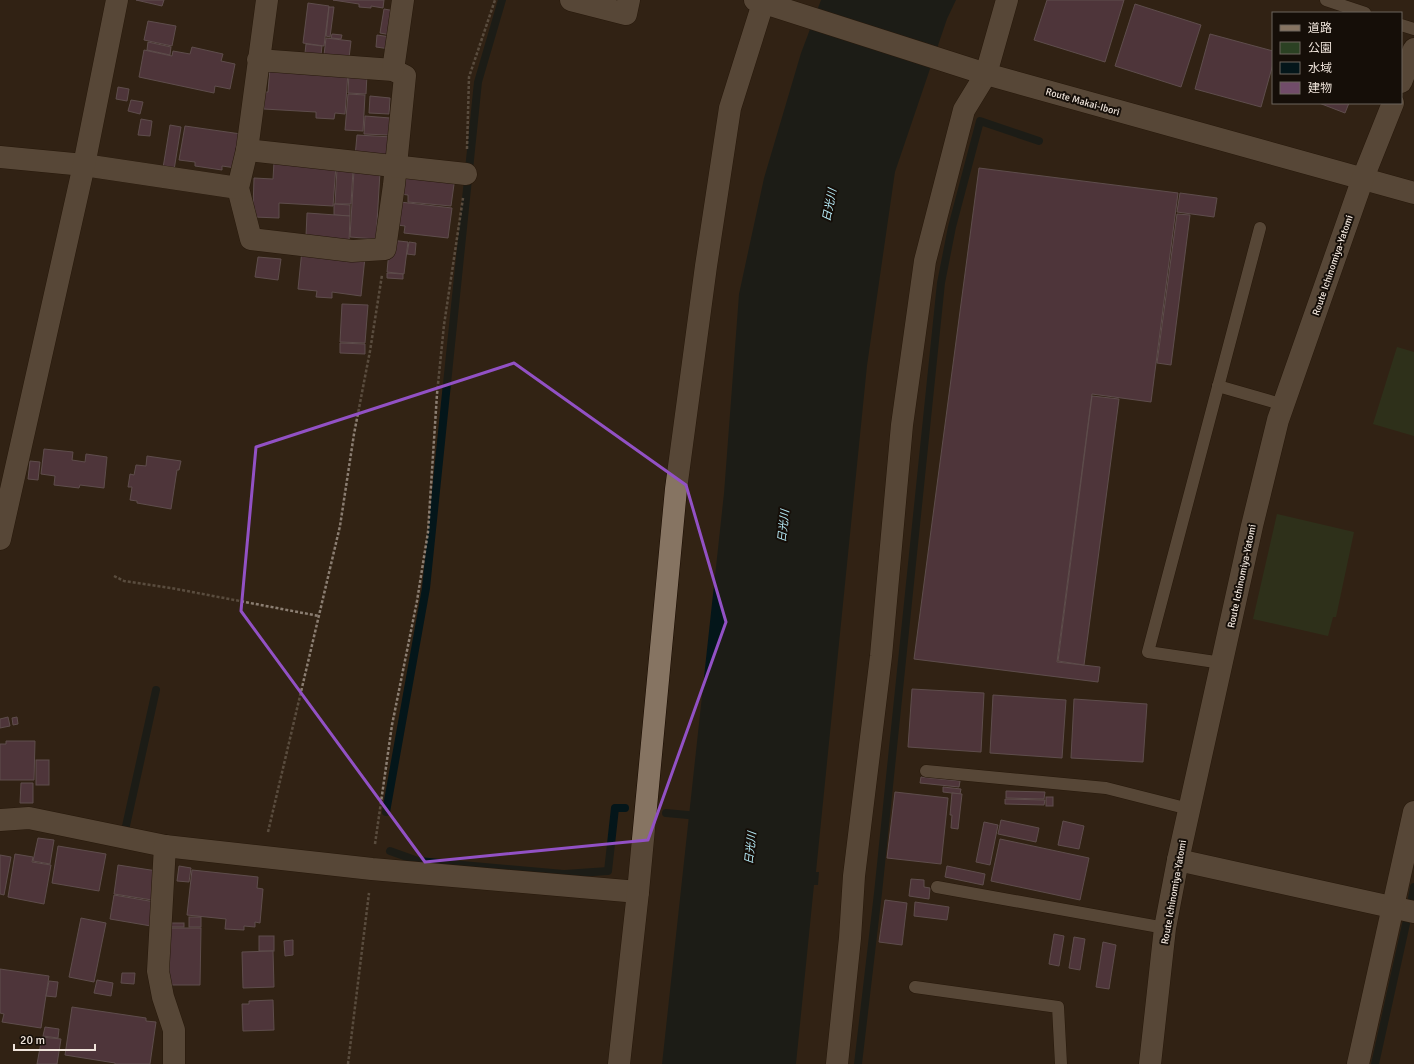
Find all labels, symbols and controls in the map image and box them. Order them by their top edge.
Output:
legend [1272,12,1402,104]
text: 道路 [1308,21,1332,36]
text: 公園 [1308,41,1332,56]
text: 水域 [1308,61,1332,76]
text: 建物 [1308,81,1332,96]
street label: Route Makai-Ibori [1044,86,1121,118]
water label: 日光川 [820,187,839,223]
street label: Route Ichinomiya-Yatomi [1310,213,1356,317]
water label: 日光川 [775,508,792,543]
street label: Route Ichinomiya-Yatomi [1225,523,1259,629]
water label: 日光川 [742,830,759,865]
street label: Route Ichinomiya-Yatomi [1159,839,1189,945]
scale bar [14,1026,95,1052]
text: 20 m [20,1033,45,1048]

